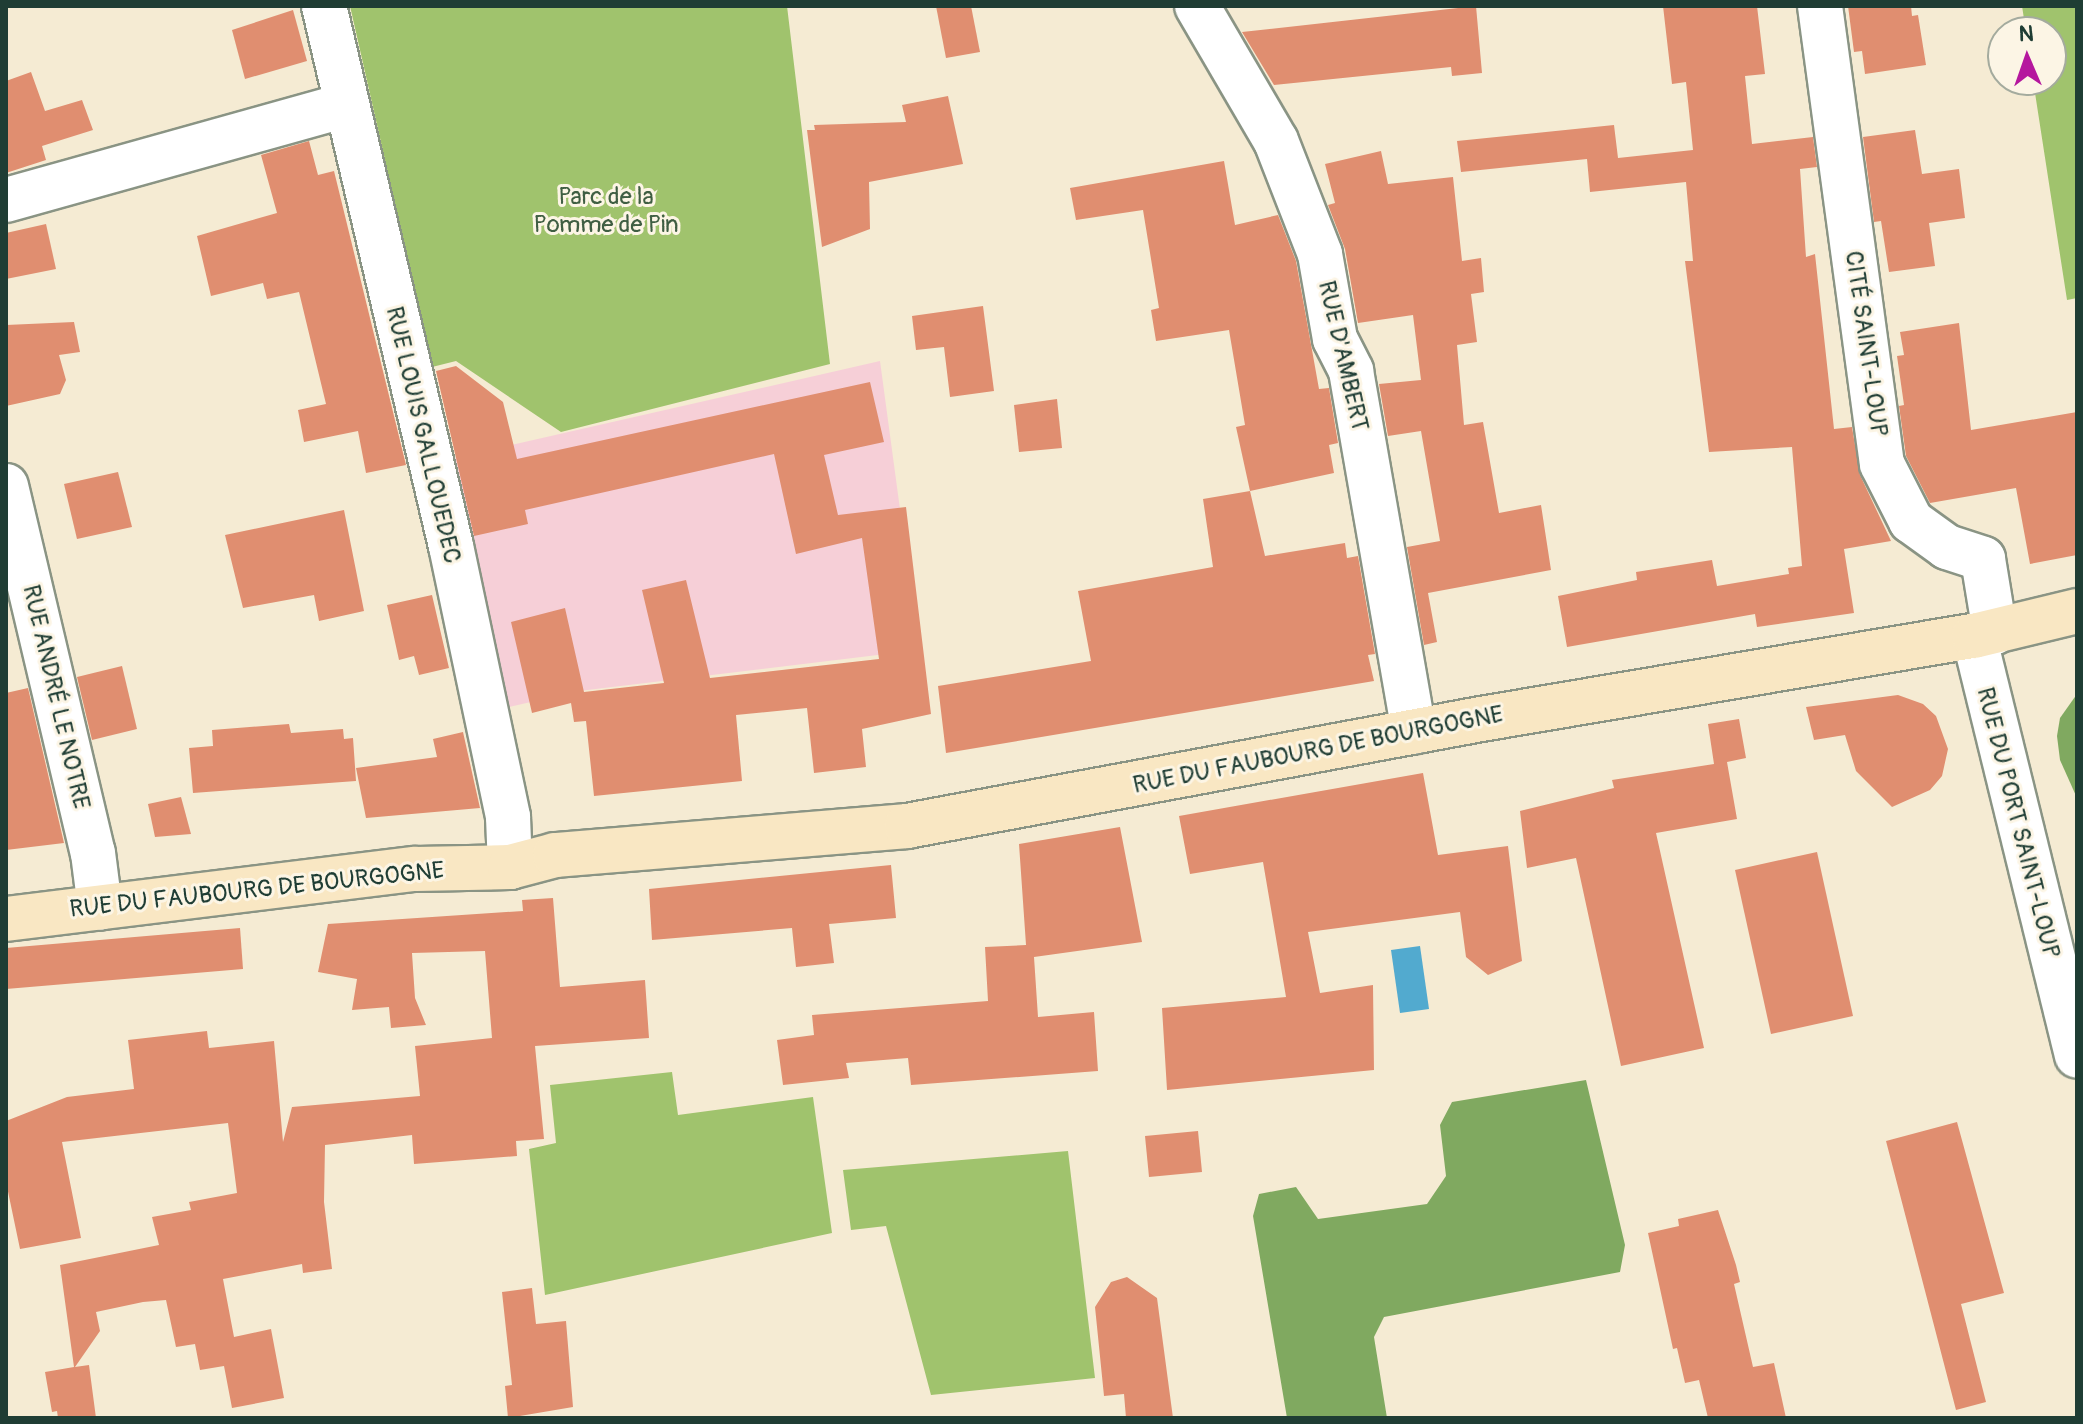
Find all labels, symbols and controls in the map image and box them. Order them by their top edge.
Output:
north arrow [1987,16,2067,96]
text: N [2018,20,2034,48]
park label: Parc de la Pomme de Pin [534,183,678,239]
street label: CITÉ SAINT-LOUP [1839,249,1893,439]
street label: RUE D'AMBERT [1312,278,1374,434]
street label: RUE LOUIS GALLOUEDEC [379,304,467,566]
street label: RUE ANDRÉ LE NOTRE [16,582,96,812]
street label: RUE DU PORT SAINT-LOUP [1970,684,2066,962]
street label: RUE DU FAUBOURG DE BOURGOGNE [1131,700,1505,800]
street label: RUE DU FAUBOURG DE BOURGOGNE [68,856,446,924]

